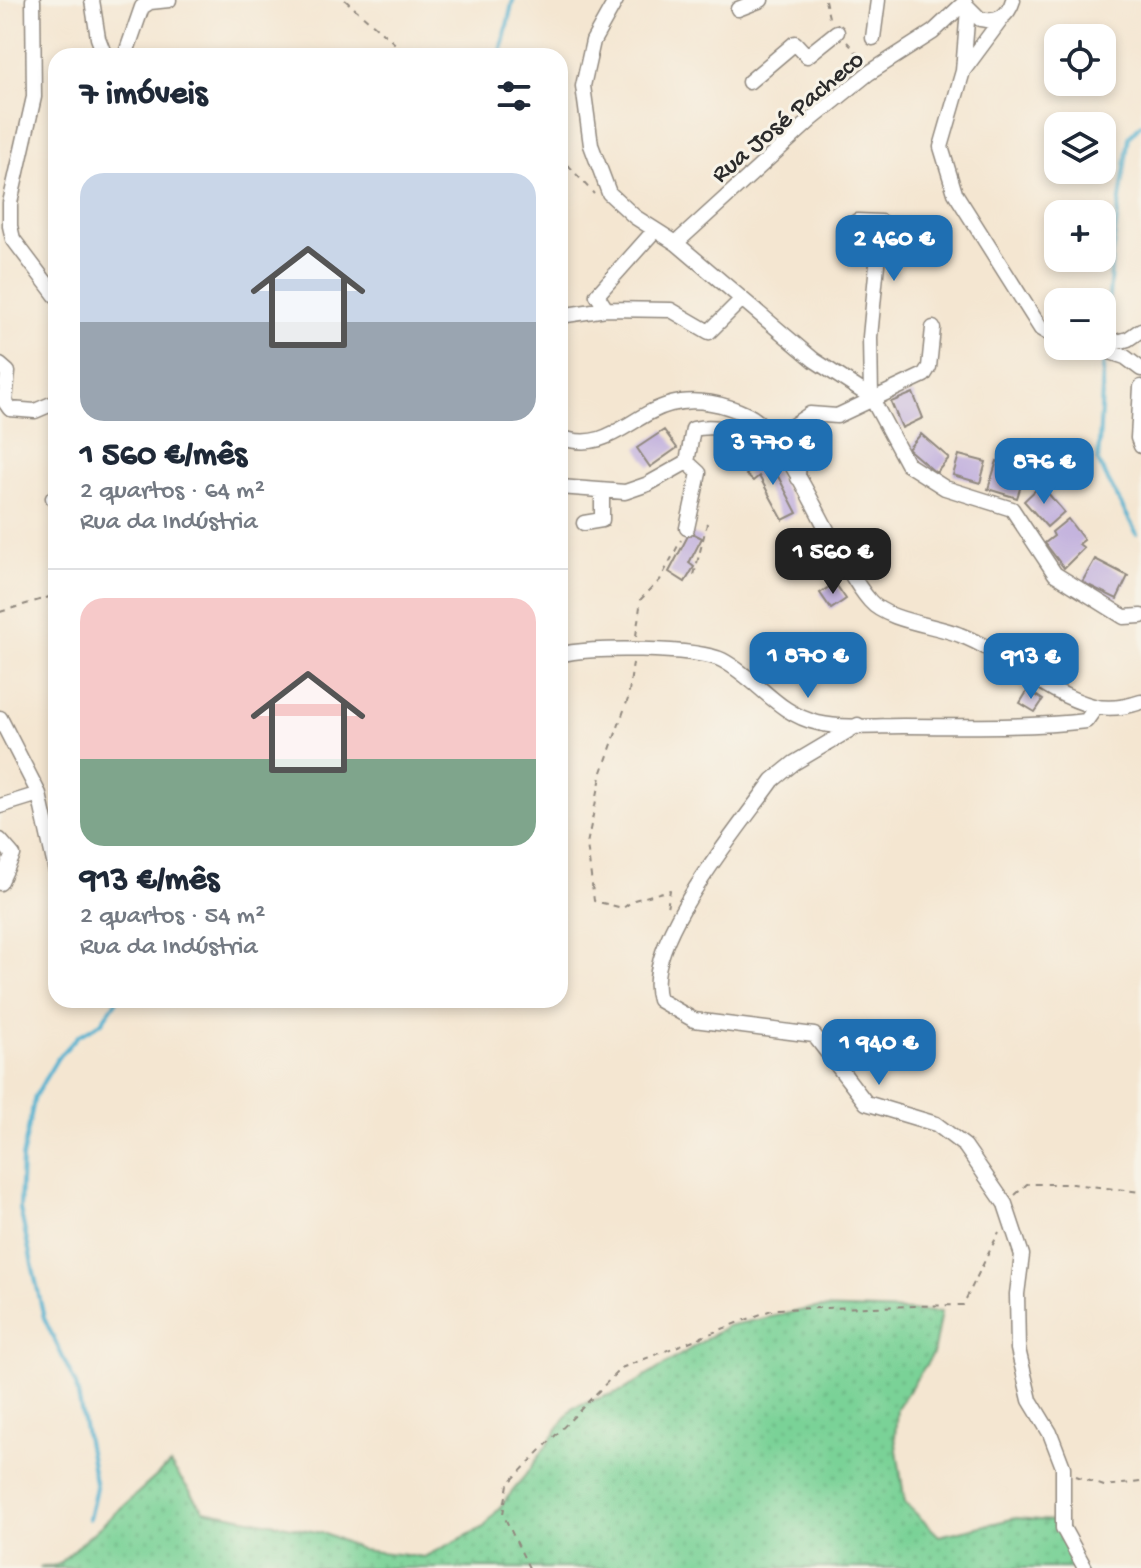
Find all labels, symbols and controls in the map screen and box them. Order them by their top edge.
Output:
map controls [1044,24,1116,360]
button: locate [1044,24,1116,96]
street label: Rua José Pacheco [706,45,872,191]
icon: filters [492,74,536,118]
text: 7 imóveis [80,76,207,116]
button: layers [1044,112,1116,184]
button: + [1044,200,1116,272]
pin: 2 460 € [820,215,968,283]
icon: home [236,225,380,369]
text: 2 460 € [854,225,934,256]
button: − [1044,288,1116,360]
pin: 3 770 € [699,419,847,487]
text: 3 770 € [731,429,815,460]
text: 1 560 €/mês [80,437,247,477]
pin: 876 € [988,438,1100,506]
text: 876 € [1013,448,1075,479]
text: 2 quartos · 64 m² [80,477,265,508]
text: Rua da Indústria [80,508,258,539]
pin: 1 560 € [759,528,907,596]
text: 1 560 € [793,538,873,569]
pin: 1 870 € [734,632,882,700]
pin: 913 € [975,633,1087,701]
text: 1 870 € [768,642,848,673]
text: 913 € [1002,643,1060,674]
icon: home [236,650,380,794]
text: 913 €/mês [80,862,219,902]
text: 2 quartos · 54 m² [80,902,265,933]
text: Rua da Indústria [80,933,258,964]
pin: 1 940 € [805,1019,953,1087]
text: 1 940 € [840,1029,918,1060]

